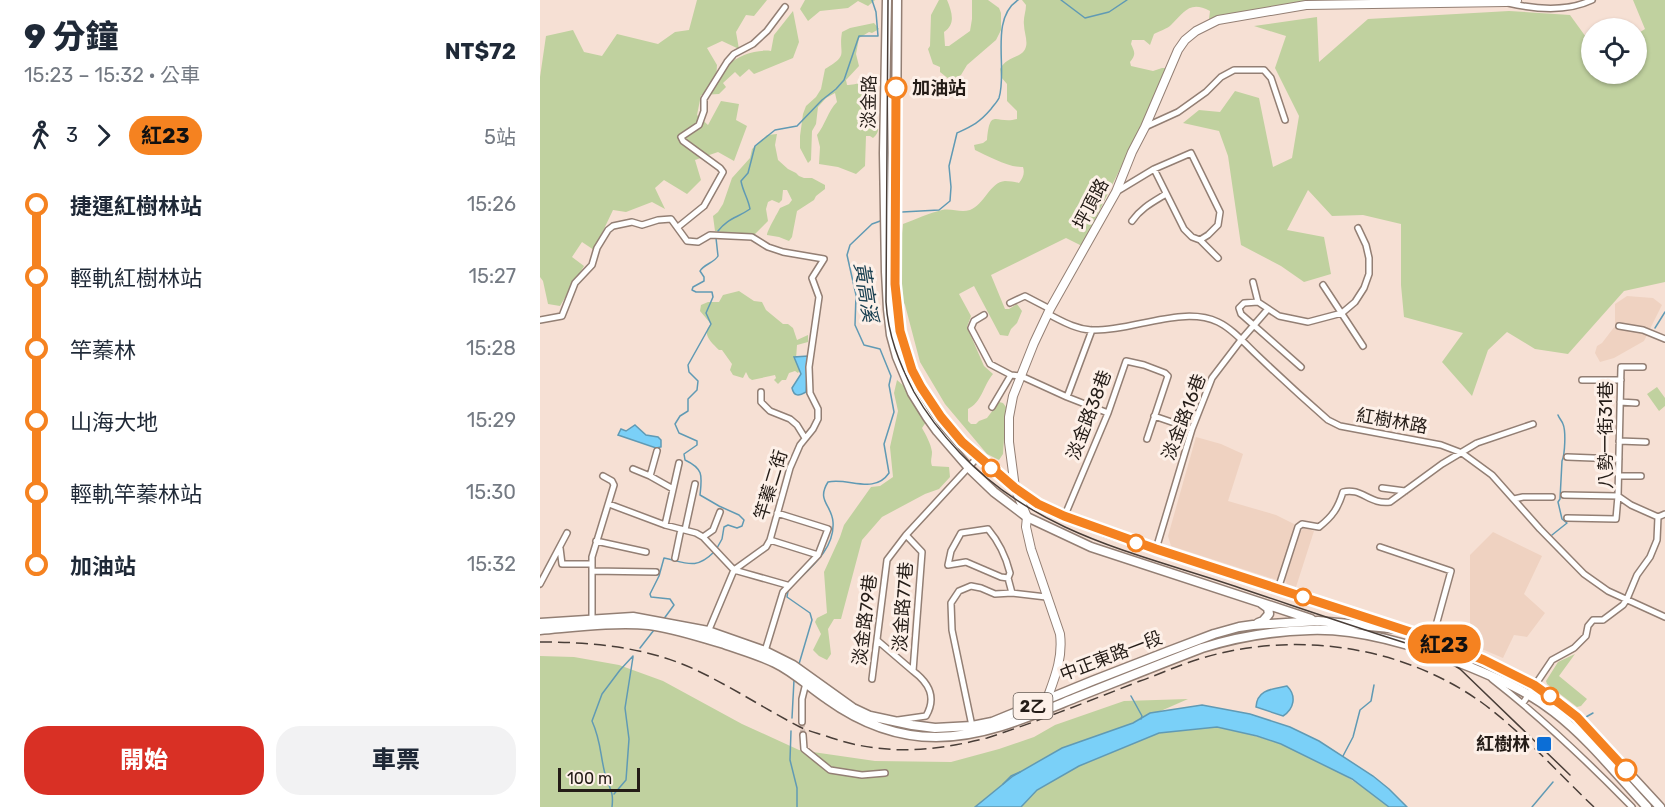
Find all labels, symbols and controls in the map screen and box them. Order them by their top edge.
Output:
text: 9 分鐘 [24,17,118,56]
map controls [1581,18,1647,84]
button: locate [1581,18,1647,84]
text: NT$72 [445,38,516,65]
text: 15:23 – 15:32 · 公車 [24,63,200,87]
street label: 淡金路 [858,75,880,129]
marker: 加油站 [885,77,907,99]
place label: 加油站 [912,77,966,99]
icon: walk [24,119,57,152]
icon: forward [87,119,120,152]
text: 3 [66,123,78,147]
text: 紅23 [141,123,190,148]
text: 5站 [484,125,516,149]
street label: 坪頂路 [1069,175,1113,233]
text: 15:26 [467,192,516,216]
text: 捷運紅樹林站 [70,193,202,220]
water label: 黃高溪 [849,260,883,326]
text: 15:27 [468,264,516,288]
text: 輕軌紅樹林站 [70,265,202,292]
text: 15:28 [466,336,516,360]
text: 竿蓁林 [70,337,136,364]
street label: 淡金路38巷 [1062,367,1116,463]
street label: 淡金路16巷 [1158,371,1210,463]
street label: 八勢一街31巷 [1595,381,1617,489]
street label: 紅樹林路 [1355,404,1429,438]
text: 15:29 [467,408,516,432]
text: 山海大地 [70,409,158,436]
street label: 竿蓁二街 [750,447,792,523]
unlabelled marker [982,459,1000,477]
text: 15:30 [466,480,516,504]
text: 輕軌竿蓁林站 [70,481,202,508]
unlabelled marker [1127,534,1145,552]
text: 15:32 [467,552,516,576]
text: 加油站 [70,553,136,580]
street label: 淡金路77巷 [889,561,917,653]
street label: 淡金路79巷 [848,573,882,667]
unlabelled marker [1294,588,1312,606]
line badge: 紅23 [1410,624,1478,664]
street label: 中正東路一段 [1057,626,1165,686]
text: 紅23 [1420,632,1468,657]
unlabelled marker [1541,687,1559,705]
road number: 2乙 [1014,693,1052,719]
button: 開始 [24,726,264,795]
button: 車票 [276,726,516,795]
place label: 紅樹林 [1476,733,1530,755]
marker: 紅樹林 [1535,735,1553,753]
unlabelled marker [1615,759,1637,781]
scale bar [558,765,640,792]
text: 100 m [567,769,612,788]

